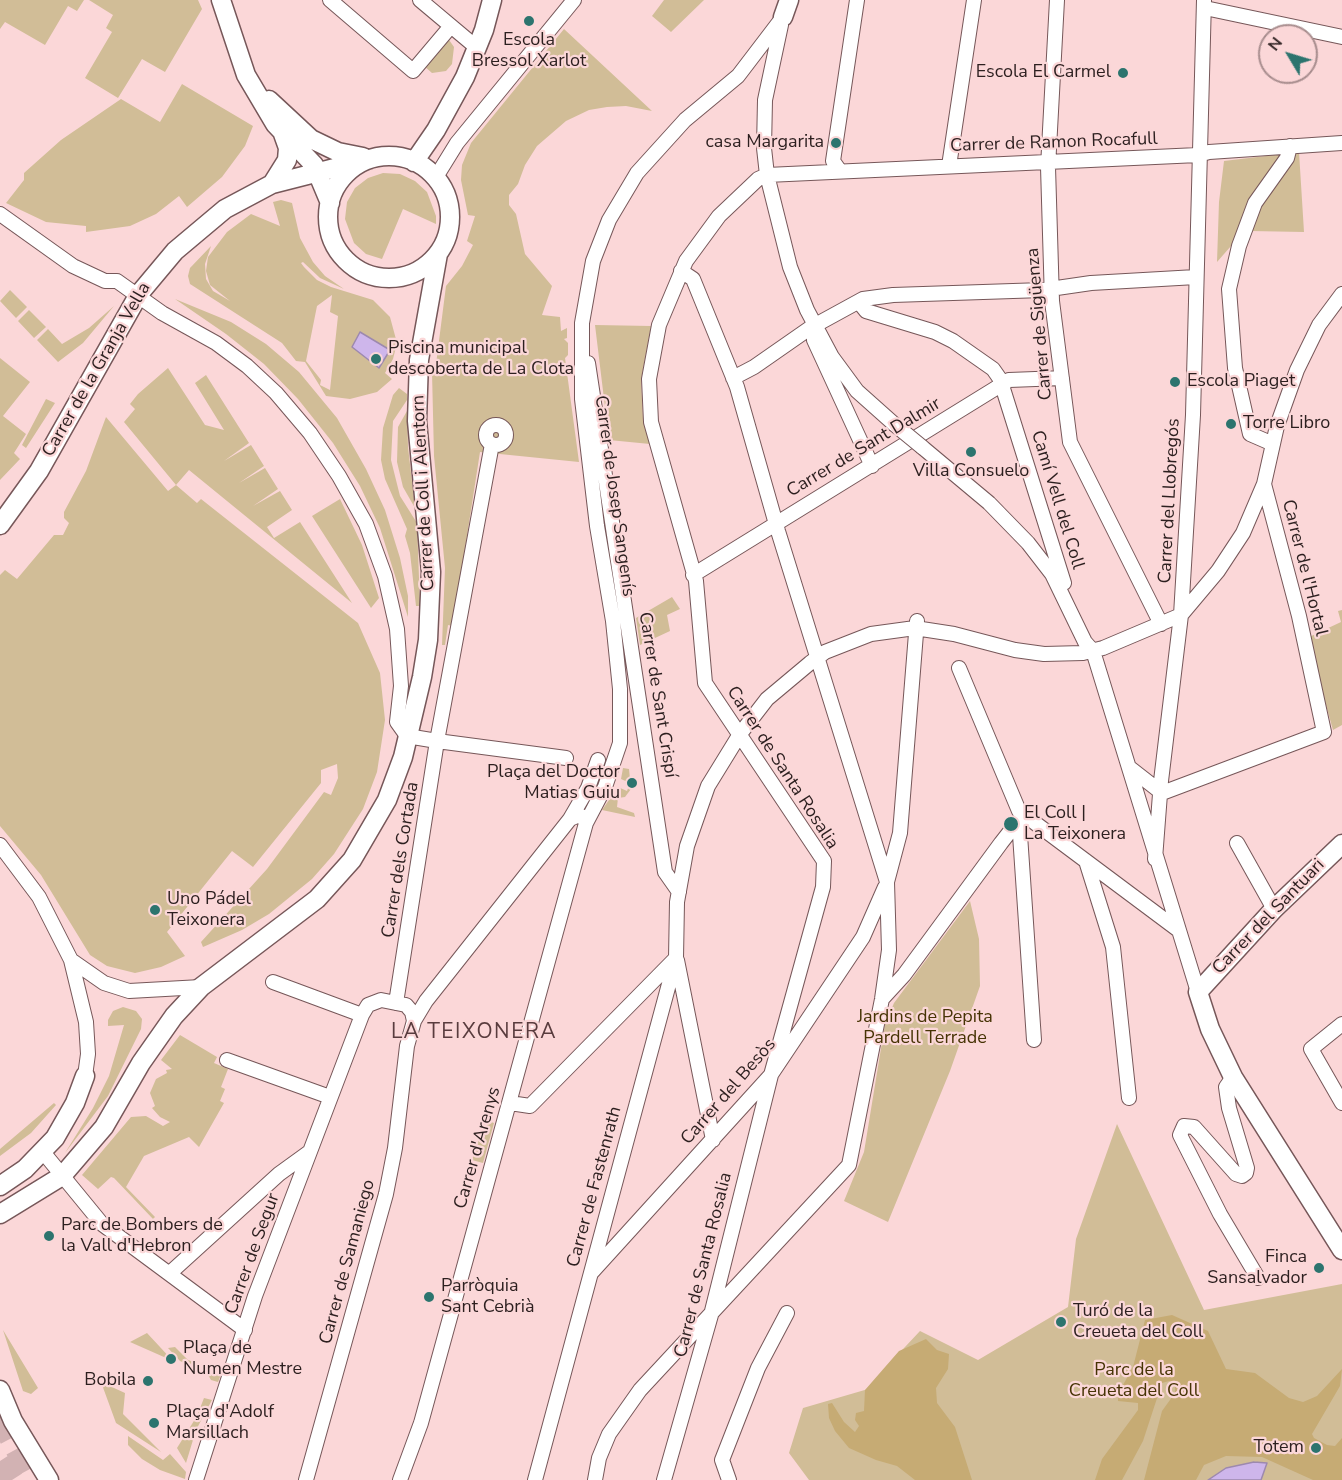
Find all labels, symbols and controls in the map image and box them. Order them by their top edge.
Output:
marker: Escola Bressol Xarlot [522,14,536,28]
north arrow [1258,24,1318,84]
place label: Escola Bressol Xarlot [472,30,586,72]
text: N [1263,33,1288,56]
place label: Escola El Carmel [976,62,1111,84]
marker: Escola El Carmel [1116,66,1130,80]
street label: Carrer de Ramon Rocafull [950,129,1158,157]
place label: casa Margarita [706,132,824,154]
marker: casa Margarita [829,136,843,150]
street label: Carrer de Sigüenza [1023,247,1057,401]
street label: Carrer de la Granja Vella [38,279,156,461]
place label: Piscina municipal descoberta de La Clota [388,338,574,380]
marker: Piscina municipal descoberta de La Clota [369,352,383,366]
place label: Escola Piaget [1187,371,1295,393]
marker: Escola Piaget [1168,375,1182,389]
street label: Carrer de Josep Sangenís [589,394,639,598]
street label: Carrer de Sant Dalmir [783,394,945,502]
street label: Carrer de Coll i Alentorn [408,395,440,591]
place label: Torre Libro [1243,413,1330,435]
marker: Torre Libro [1224,417,1238,431]
street label: Carrer del Llobregós [1155,418,1185,584]
street label: Camí Vell del Coll [1026,428,1088,572]
marker: Villa Consuelo [964,445,978,459]
place label: Villa Consuelo [913,461,1029,483]
street label: Carrer de l'Hortal [1277,498,1331,638]
street label: Carrer de Sant Crispí [633,611,681,779]
street label: Carrer de Santa Rosalia [721,683,843,853]
place label: Plaça del Doctor Matias Guiu [487,762,620,804]
marker: Plaça del Doctor Matias Guiu [625,776,639,790]
street label: Carrer dels Cortada [378,780,424,940]
place label: El Coll | La Teixonera [1024,803,1126,846]
marker: El Coll | La Teixonera [1002,815,1020,833]
street label: Carrer del Santuari [1208,855,1330,979]
place label: Uno Pádel Teixonera [167,889,251,932]
marker: Uno Pádel Teixonera [148,903,162,917]
park label: Jardins de Pepita Pardell Terrade [857,1007,993,1050]
district label: LA TEIXONERA [391,1020,557,1046]
street label: Carrer del Besòs [677,1034,781,1150]
street label: Carrer d'Arenys [450,1084,506,1212]
street label: Carrer de Fastenrath [563,1104,627,1270]
street label: Carrer de Santa Rosalia [671,1170,737,1360]
street label: Carrer de Samaniego [316,1177,380,1347]
street label: Carrer de Segur [221,1191,285,1317]
place label: Parc de Bombers de la Vall d'Hebron [61,1215,223,1258]
marker: Parc de Bombers de la Vall d'Hebron [42,1229,56,1243]
place label: Finca Sansalvador [1207,1247,1307,1290]
marker: Finca Sansalvador [1312,1261,1326,1275]
place label: Parròquia Sant Cebrià [441,1276,534,1318]
marker: Parròquia Sant Cebrià [422,1290,436,1304]
place label: Turó de la Creueta del Coll [1073,1301,1203,1344]
marker: Turó de la Creueta del Coll [1054,1315,1068,1329]
place label: Plaça de Numen Mestre [183,1338,302,1380]
marker: Plaça de Numen Mestre [164,1352,178,1366]
park label: Parc de la Creueta del Coll [1069,1360,1199,1402]
place label: Bobila [84,1370,136,1392]
marker: Bobila [141,1374,155,1388]
place label: Plaça d'Adolf Marsillach [166,1402,274,1444]
marker: Plaça d'Adolf Marsillach [147,1416,161,1430]
place label: Totem [1253,1437,1304,1459]
marker: Totem [1309,1441,1323,1455]

